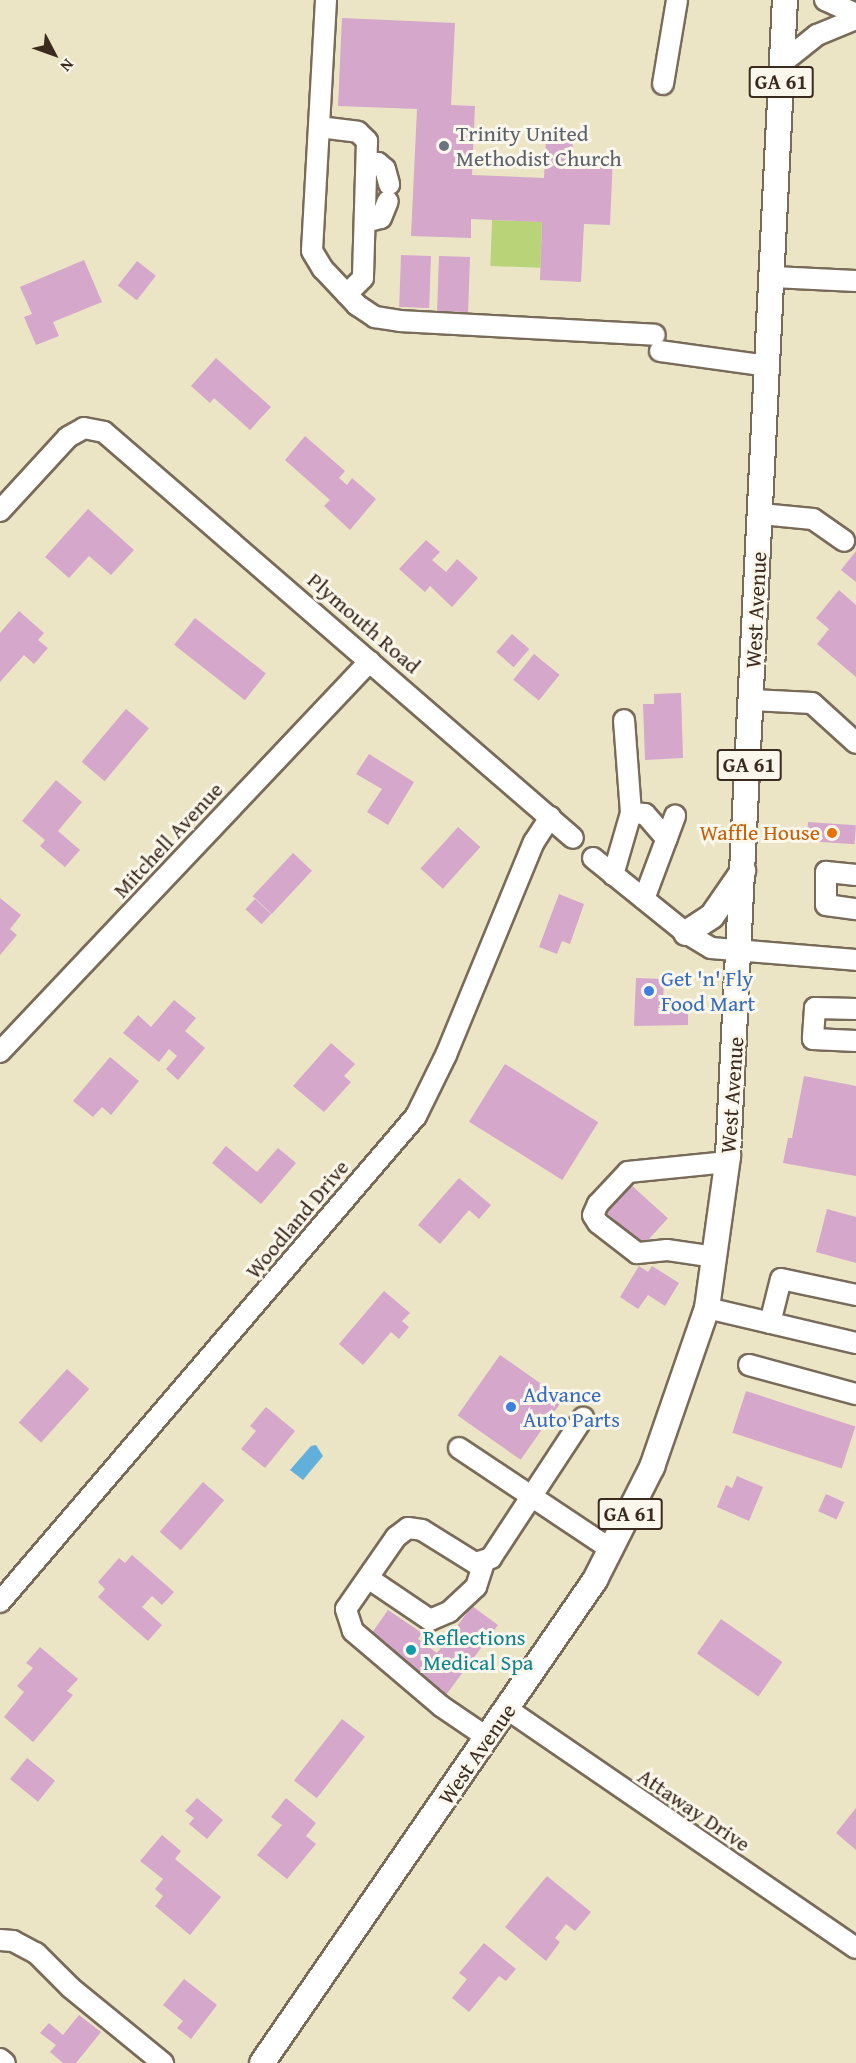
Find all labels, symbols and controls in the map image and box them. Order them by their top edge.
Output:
north arrow [24,24,84,84]
text: N [55,54,80,78]
road number: GA 61 [748,64,814,100]
place label: Trinity United Methodist Church [456,120,622,172]
marker: Trinity United Methodist Church [437,139,451,153]
street label: West Avenue [740,551,772,669]
street label: Plymouth Road [302,567,426,679]
road number: GA 61 [716,747,782,783]
street label: Mitchell Avenue [108,777,228,903]
place label: Waffle House [700,820,820,846]
marker: Waffle House [825,826,839,840]
place label: Get 'n' Fly Food Mart [661,965,755,1016]
marker: Get 'n' Fly Food Mart [642,984,656,998]
street label: West Avenue [715,1036,749,1154]
street label: Woodland Drive [240,1154,354,1284]
place label: Advance Auto Parts [523,1381,620,1432]
marker: Advance Auto Parts [504,1400,518,1414]
road number: GA 61 [597,1496,663,1532]
place label: Reflections Medical Spa [423,1624,533,1676]
marker: Reflections Medical Spa [404,1643,418,1657]
street label: West Avenue [433,1698,521,1810]
street label: Attaway Drive [633,1763,755,1857]

